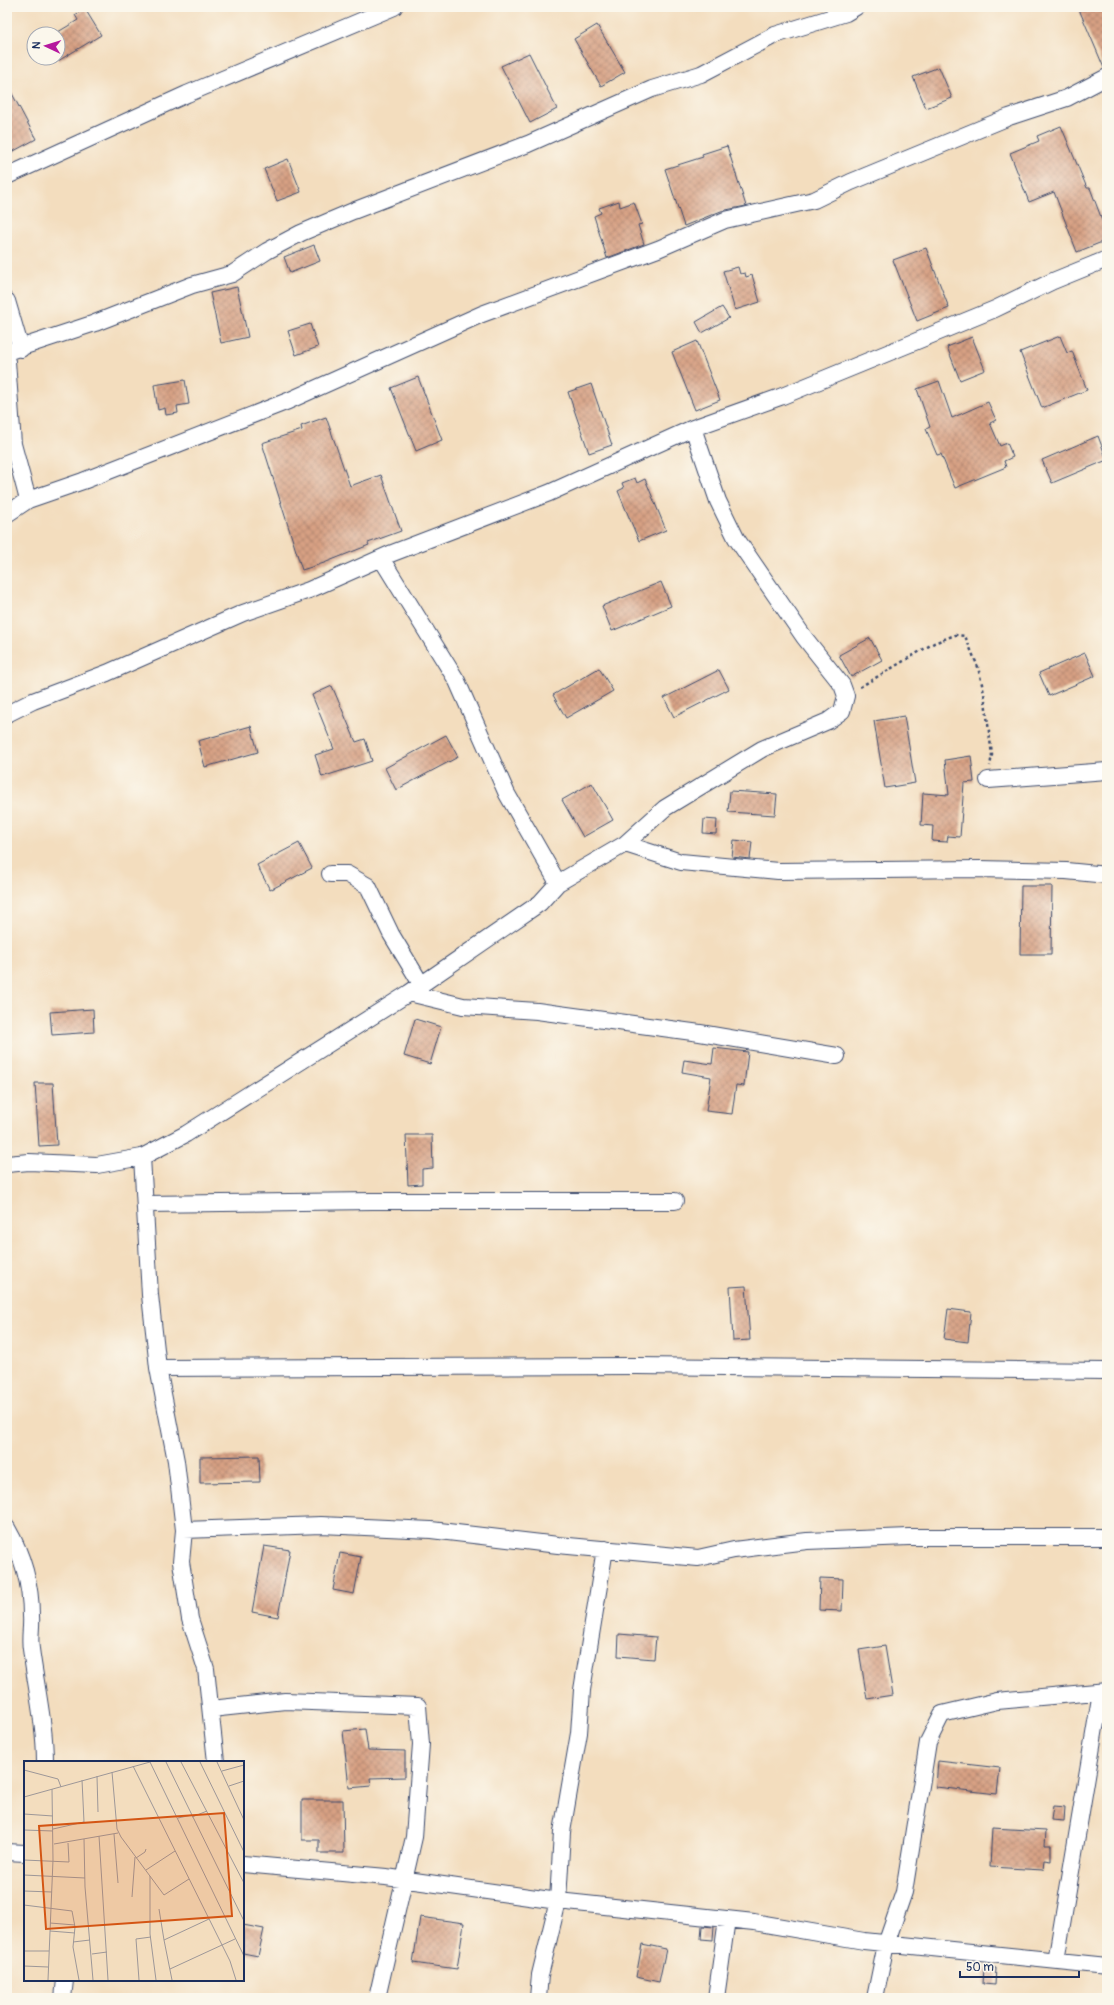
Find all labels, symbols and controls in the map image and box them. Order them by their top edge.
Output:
north arrow [26,26,66,66]
text: N [30,41,43,50]
inset map [24,1761,244,1981]
scale bar [960,1953,1079,1979]
text: 50 m [966,1960,994,1975]

